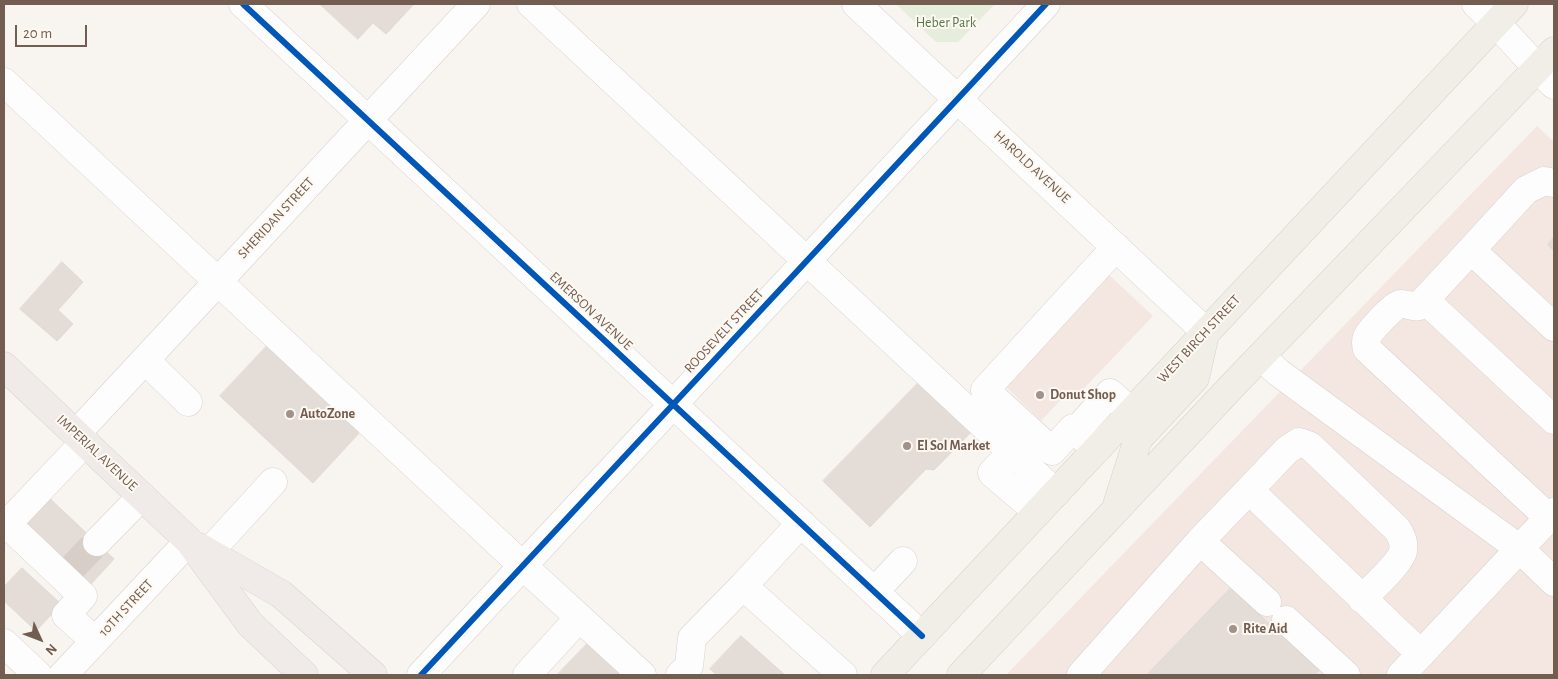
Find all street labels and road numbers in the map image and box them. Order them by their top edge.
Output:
street label: HAROLD AVENUE [990,127,1074,207]
street label: SHERIDAN STREET [234,174,318,262]
street label: EMERSON AVENUE [546,268,636,354]
street label: ROOSEVELT STREET [681,285,767,377]
street label: WEST BIRCH STREET [1154,291,1244,387]
street label: IMPERIAL AVENUE [53,411,141,495]
street label: 10TH STREET [95,576,157,640]

